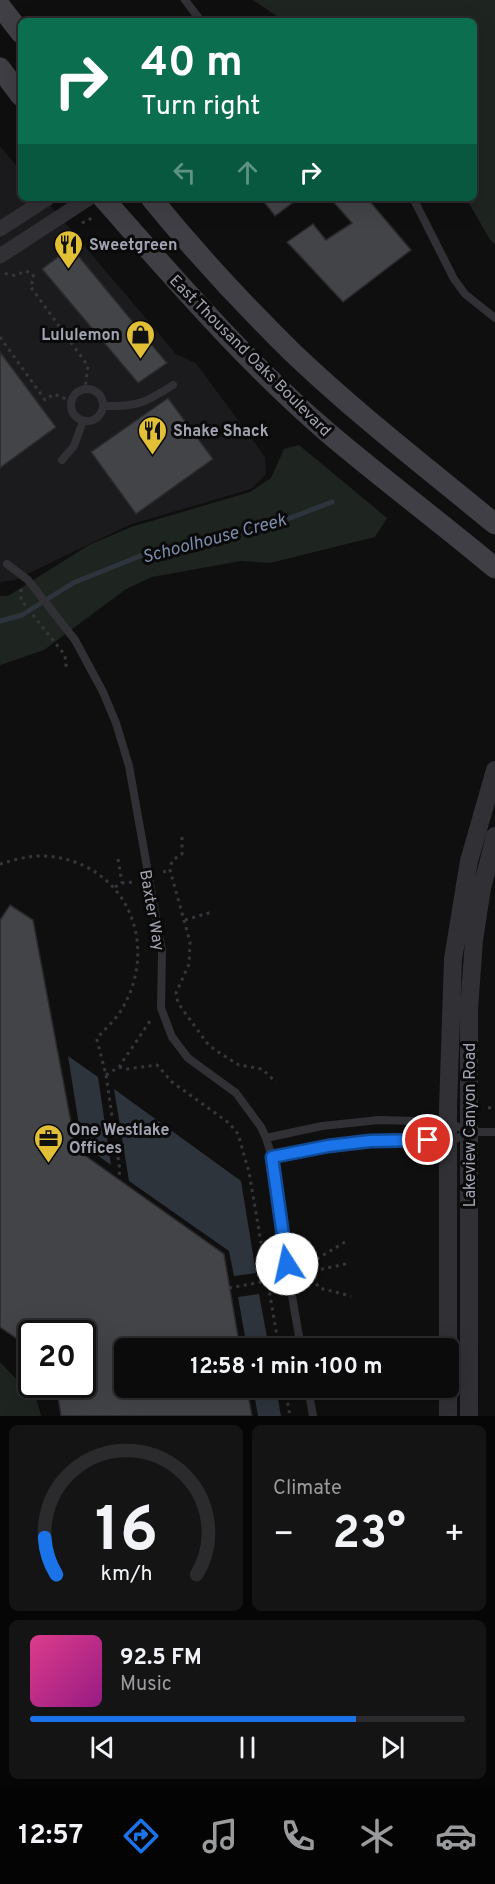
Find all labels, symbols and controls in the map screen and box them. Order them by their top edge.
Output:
text: 40 m [141,38,243,91]
icon: right [42,42,120,120]
text: Turn right [141,90,260,124]
icon: left [168,156,201,189]
icon: ahead [231,156,264,189]
icon: right [294,156,327,189]
restaurant icon: Sweetgreen [52,228,84,270]
place label: Sweetgreen [89,236,178,256]
street label: East Thousand Oaks Boulevard [165,271,335,441]
shop icon: Lululemon [125,318,157,360]
place label: Lululemon [41,326,120,346]
restaurant icon: Shake Shack [136,414,168,456]
place label: Shake Shack [173,422,269,442]
water label: Schoolhouse Creek [140,509,290,570]
street label: Baxter Way [134,868,168,952]
street label: Lakeview Canyon Road [461,1043,481,1207]
pin [402,1114,453,1165]
place label: One Westlake Offices [69,1121,169,1159]
office icon: One Westlake Offices [32,1122,64,1164]
icon: arrive [411,1123,444,1156]
position arrow [255,1232,319,1296]
speed limit sign: 20 [18,1320,96,1398]
text: 12:58 · 1 min · 100 m [190,1354,383,1381]
text: Climate [273,1476,342,1502]
text: 16 [94,1494,158,1573]
text: 23° [332,1507,406,1564]
text: − [273,1515,294,1557]
text: + [444,1515,465,1557]
text: km/h [100,1561,152,1588]
text: 92.5 FM [120,1645,202,1672]
text: Music [120,1672,172,1698]
icon: previous [86,1731,119,1764]
icon: pause [231,1731,264,1764]
icon: next [376,1731,409,1764]
icon: directions [120,1815,162,1857]
icon: music [199,1815,241,1857]
icon: phone [277,1815,319,1857]
icon: climate [356,1815,398,1857]
icon: car [435,1815,477,1857]
text: 12:57 [18,1819,83,1853]

